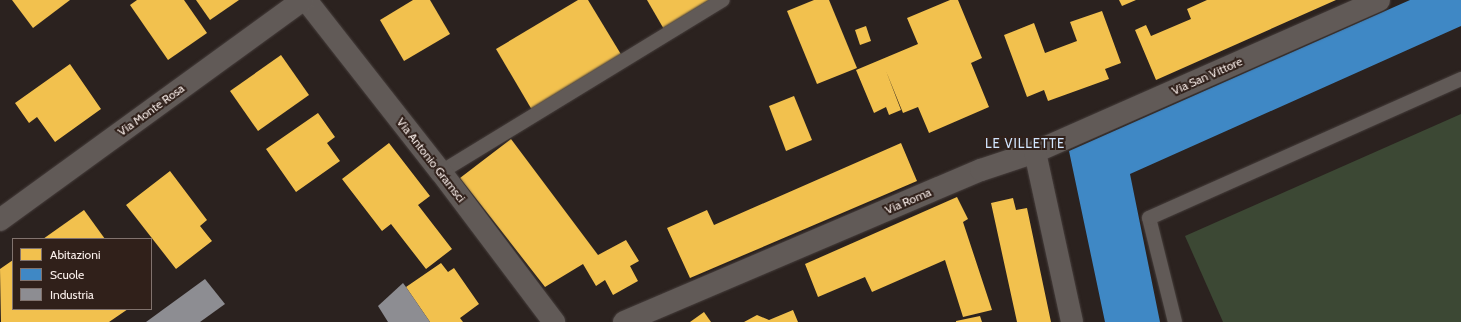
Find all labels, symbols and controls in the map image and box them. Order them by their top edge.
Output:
street label: Via San Vittore [1169,54,1245,98]
street label: Via Monte Rosa [115,81,187,139]
street label: Via Antonio Gramsci [394,115,468,205]
district label: LE VILLETTE [985,135,1065,151]
street label: Via Roma [883,185,933,217]
legend [12,238,152,310]
text: Abitazioni [50,247,100,262]
text: Scuole [50,267,84,282]
text: Industria [50,287,94,302]

